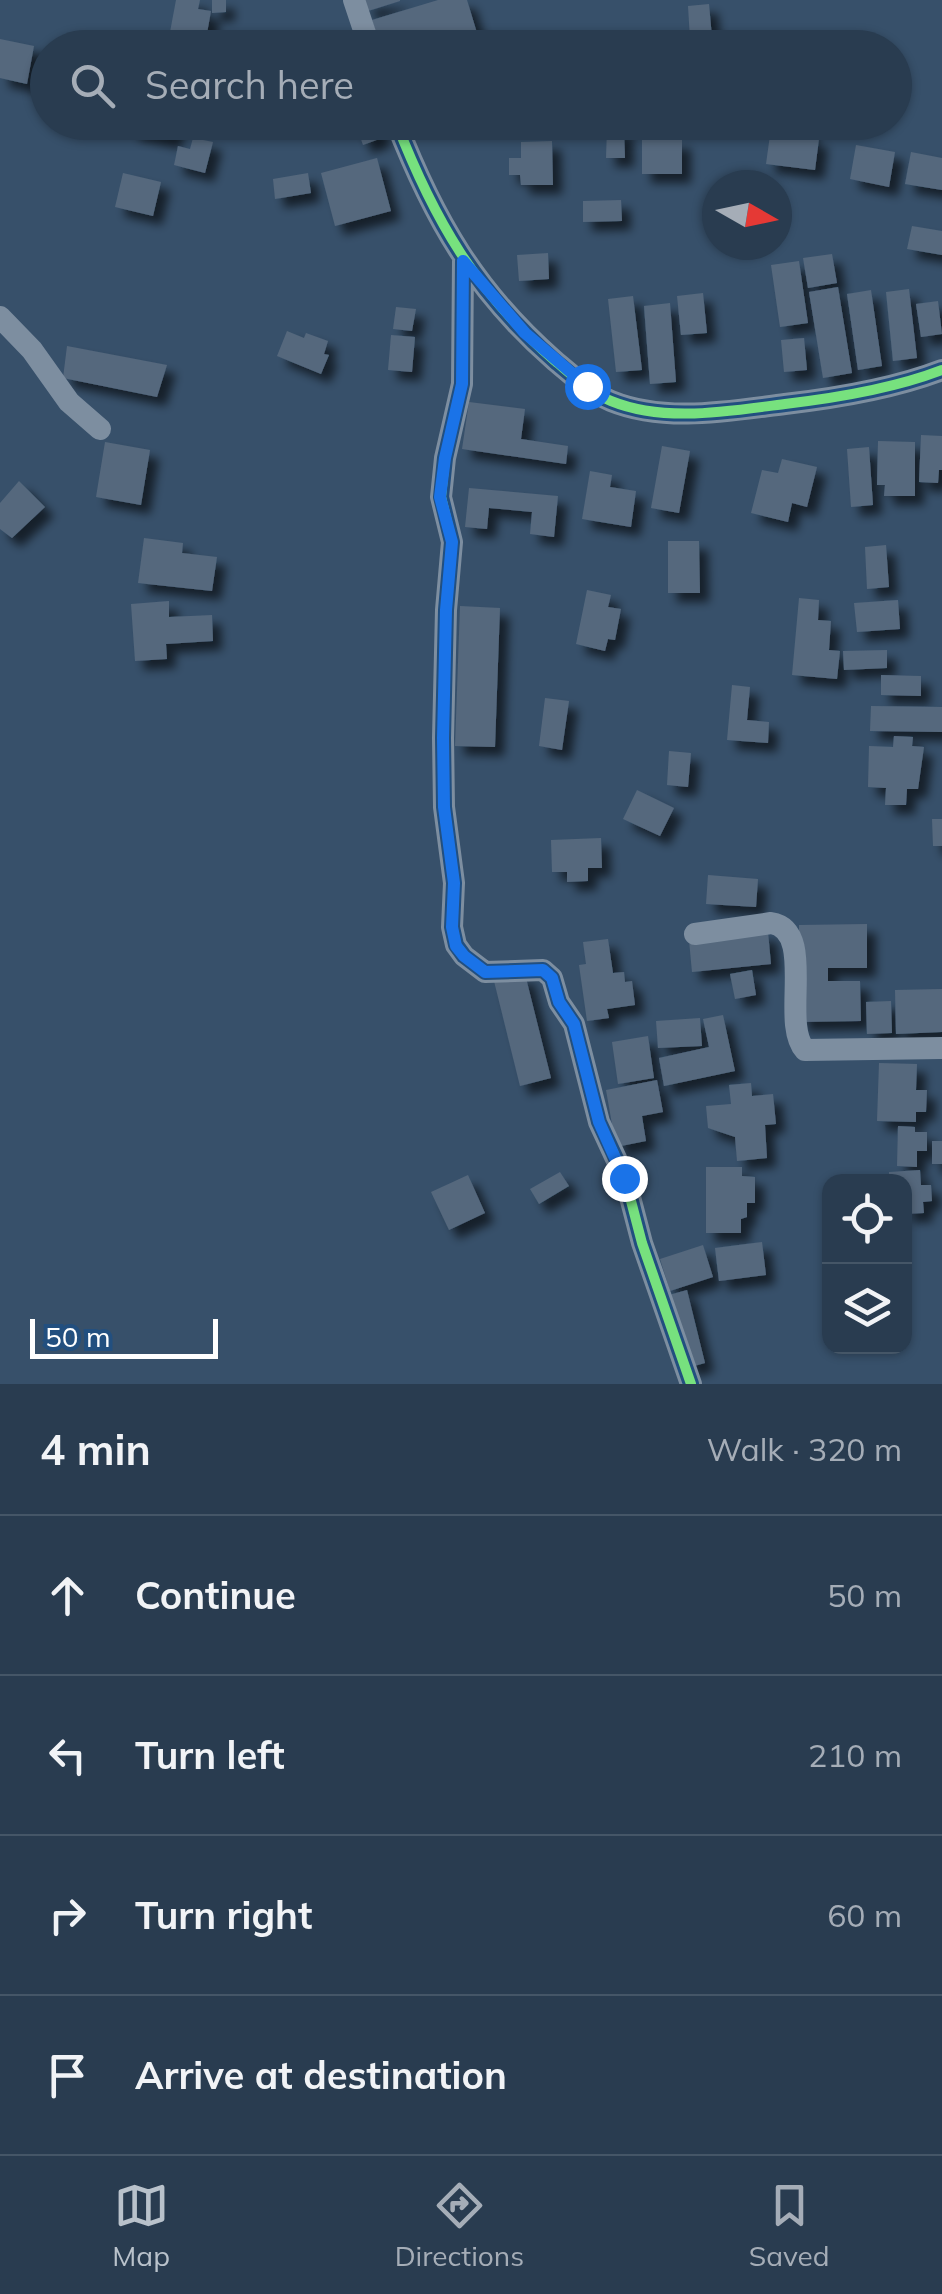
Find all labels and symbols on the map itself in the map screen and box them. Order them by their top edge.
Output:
north arrow [702,170,792,260]
route start [565,364,611,410]
route end [602,1156,648,1202]
scale bar [30,1314,218,1358]

